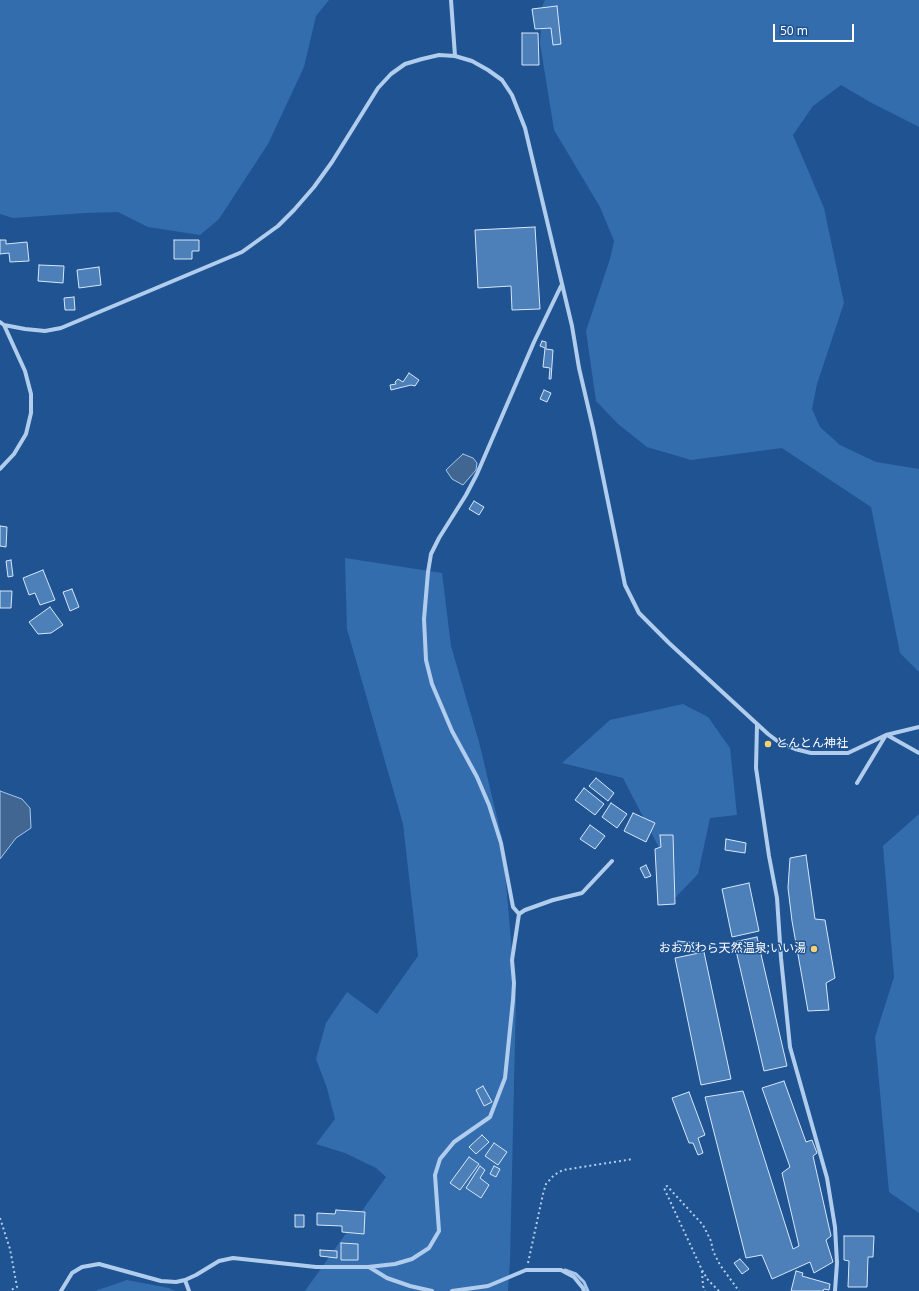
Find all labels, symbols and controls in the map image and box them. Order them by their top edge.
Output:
scale bar [775,16,856,42]
text: 50 m [780,22,808,39]
place label: とんとん神社 [776,737,848,751]
marker: とんとん神社 [763,739,773,749]
place label: おおがわら天然温泉;いい湯 [659,942,806,956]
marker: おおがわら天然温泉;いい湯 [809,944,819,954]

